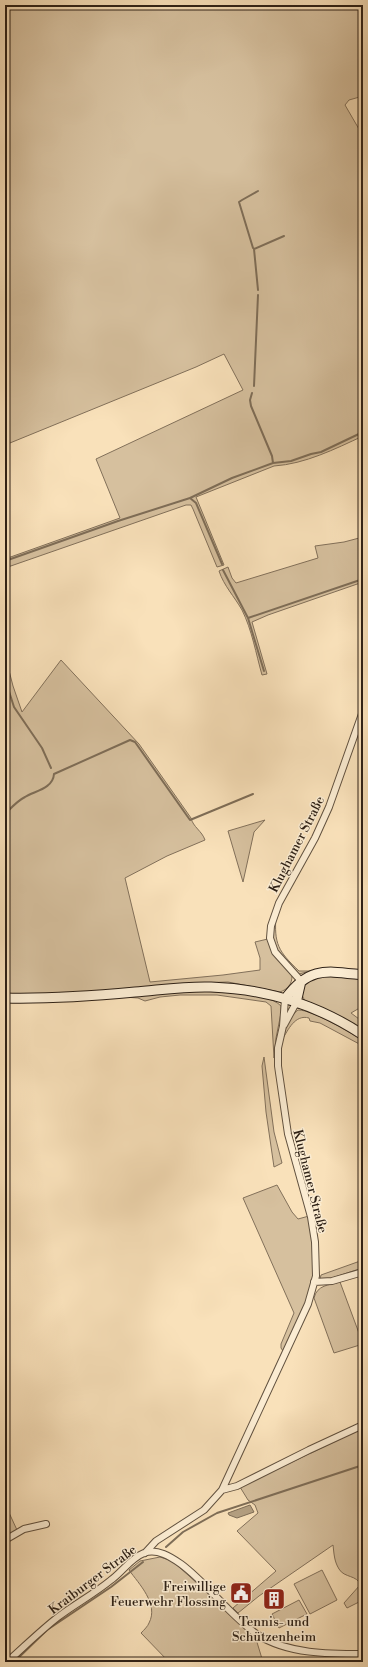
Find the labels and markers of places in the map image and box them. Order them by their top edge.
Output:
place label: Freiwillige Feuerwehr Flossing [110,1579,226,1610]
public building icon: Freiwillige Feuerwehr Flossing [228,1580,254,1606]
building icon: Tennis- und Schützenheim [261,1586,287,1612]
place label: Tennis- und Schützenheim [232,1614,317,1645]

